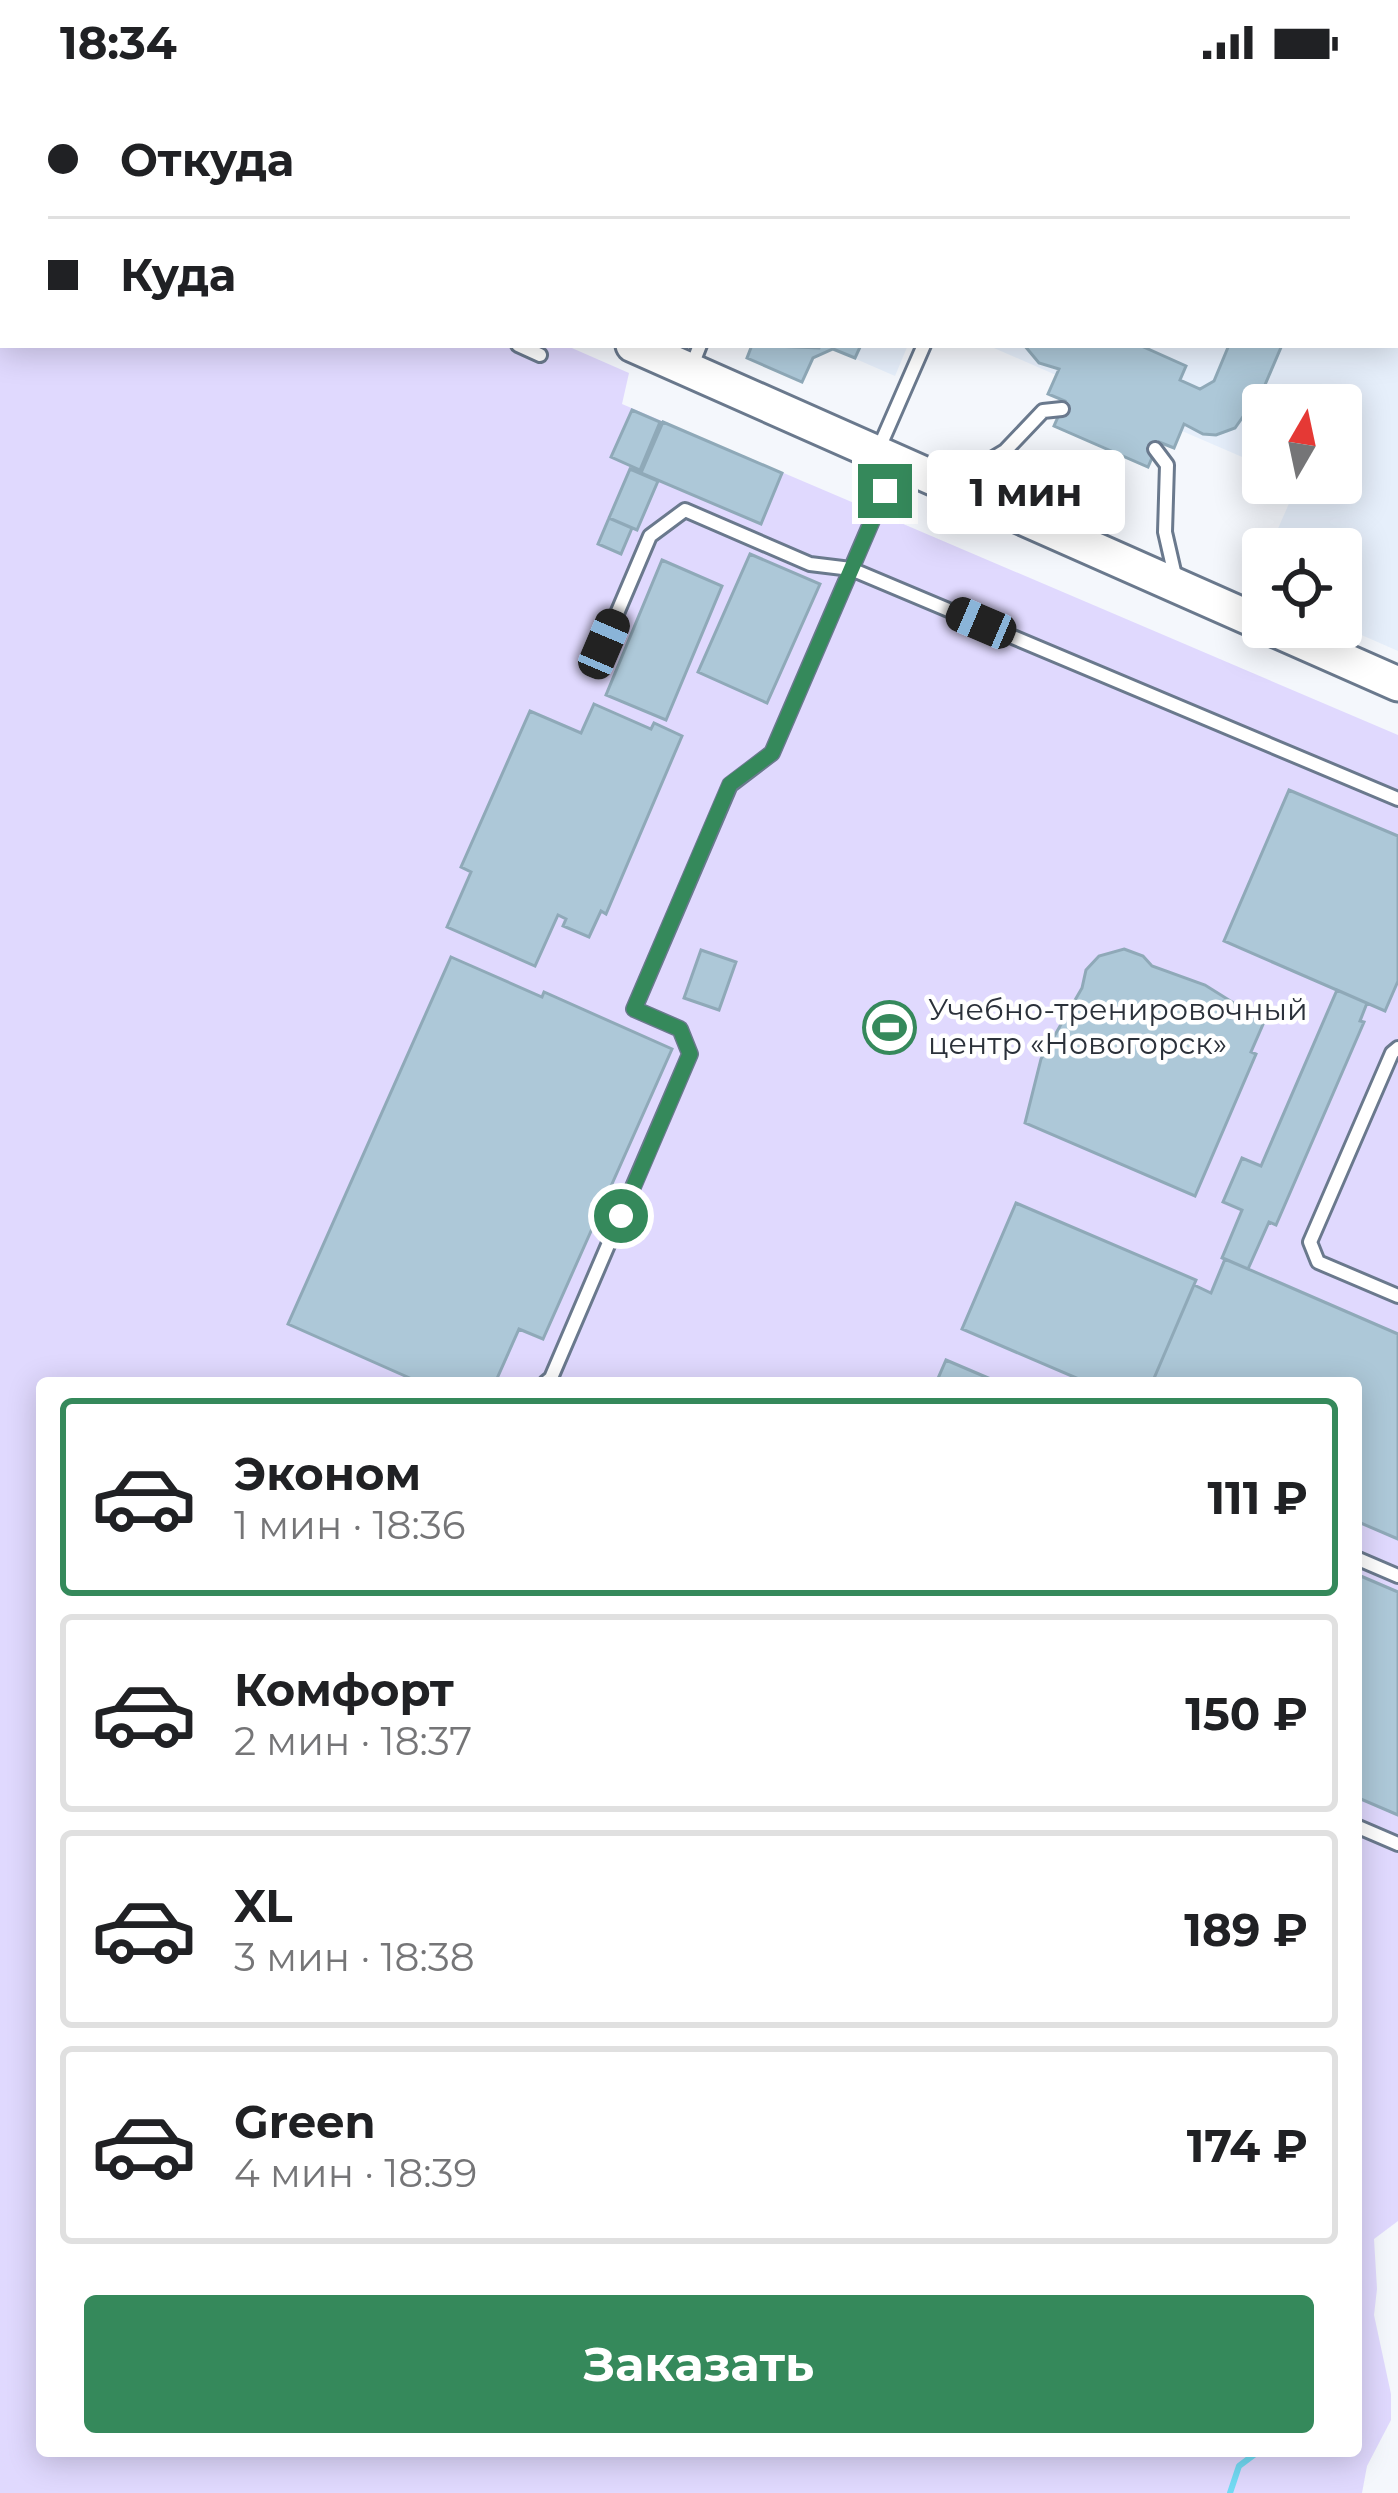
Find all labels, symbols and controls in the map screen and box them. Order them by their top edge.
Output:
text: 18:34 [60,15,177,70]
text: Откуда [120,132,294,187]
text: Куда [120,247,236,302]
north arrow [1242,384,1362,504]
map controls [1242,384,1362,648]
callout: 1 мин [927,449,1125,533]
route end [858,464,912,518]
text: 1 мин [970,468,1082,516]
button: locate [1242,528,1362,648]
car [941,592,1021,654]
car [573,604,635,684]
place label: Учебно-тренировочный центр «Новогорск» [928,991,1308,1062]
sports icon: Учебно-тренировочный центр «Новогорск» [861,999,917,1055]
route start [594,1189,648,1243]
icon: car [90,1443,198,1551]
text: Эконом [234,1446,421,1501]
text: 111 ₽ [1207,1470,1308,1525]
text: 1 мин · 18:36 [234,1501,466,1549]
icon: car [90,1659,198,1767]
text: Комфорт [234,1662,454,1717]
text: 150 ₽ [1185,1686,1308,1741]
text: 2 мин · 18:37 [234,1717,472,1765]
icon: car [90,1875,198,1983]
text: XL [234,1878,292,1933]
text: 189 ₽ [1184,1902,1308,1957]
text: 3 мин · 18:38 [234,1933,475,1981]
icon: car [90,2091,198,2199]
text: Green [234,2094,376,2149]
text: 174 ₽ [1187,2118,1308,2173]
text: 4 мин · 18:39 [234,2149,477,2197]
button: Заказать [84,2295,1314,2433]

